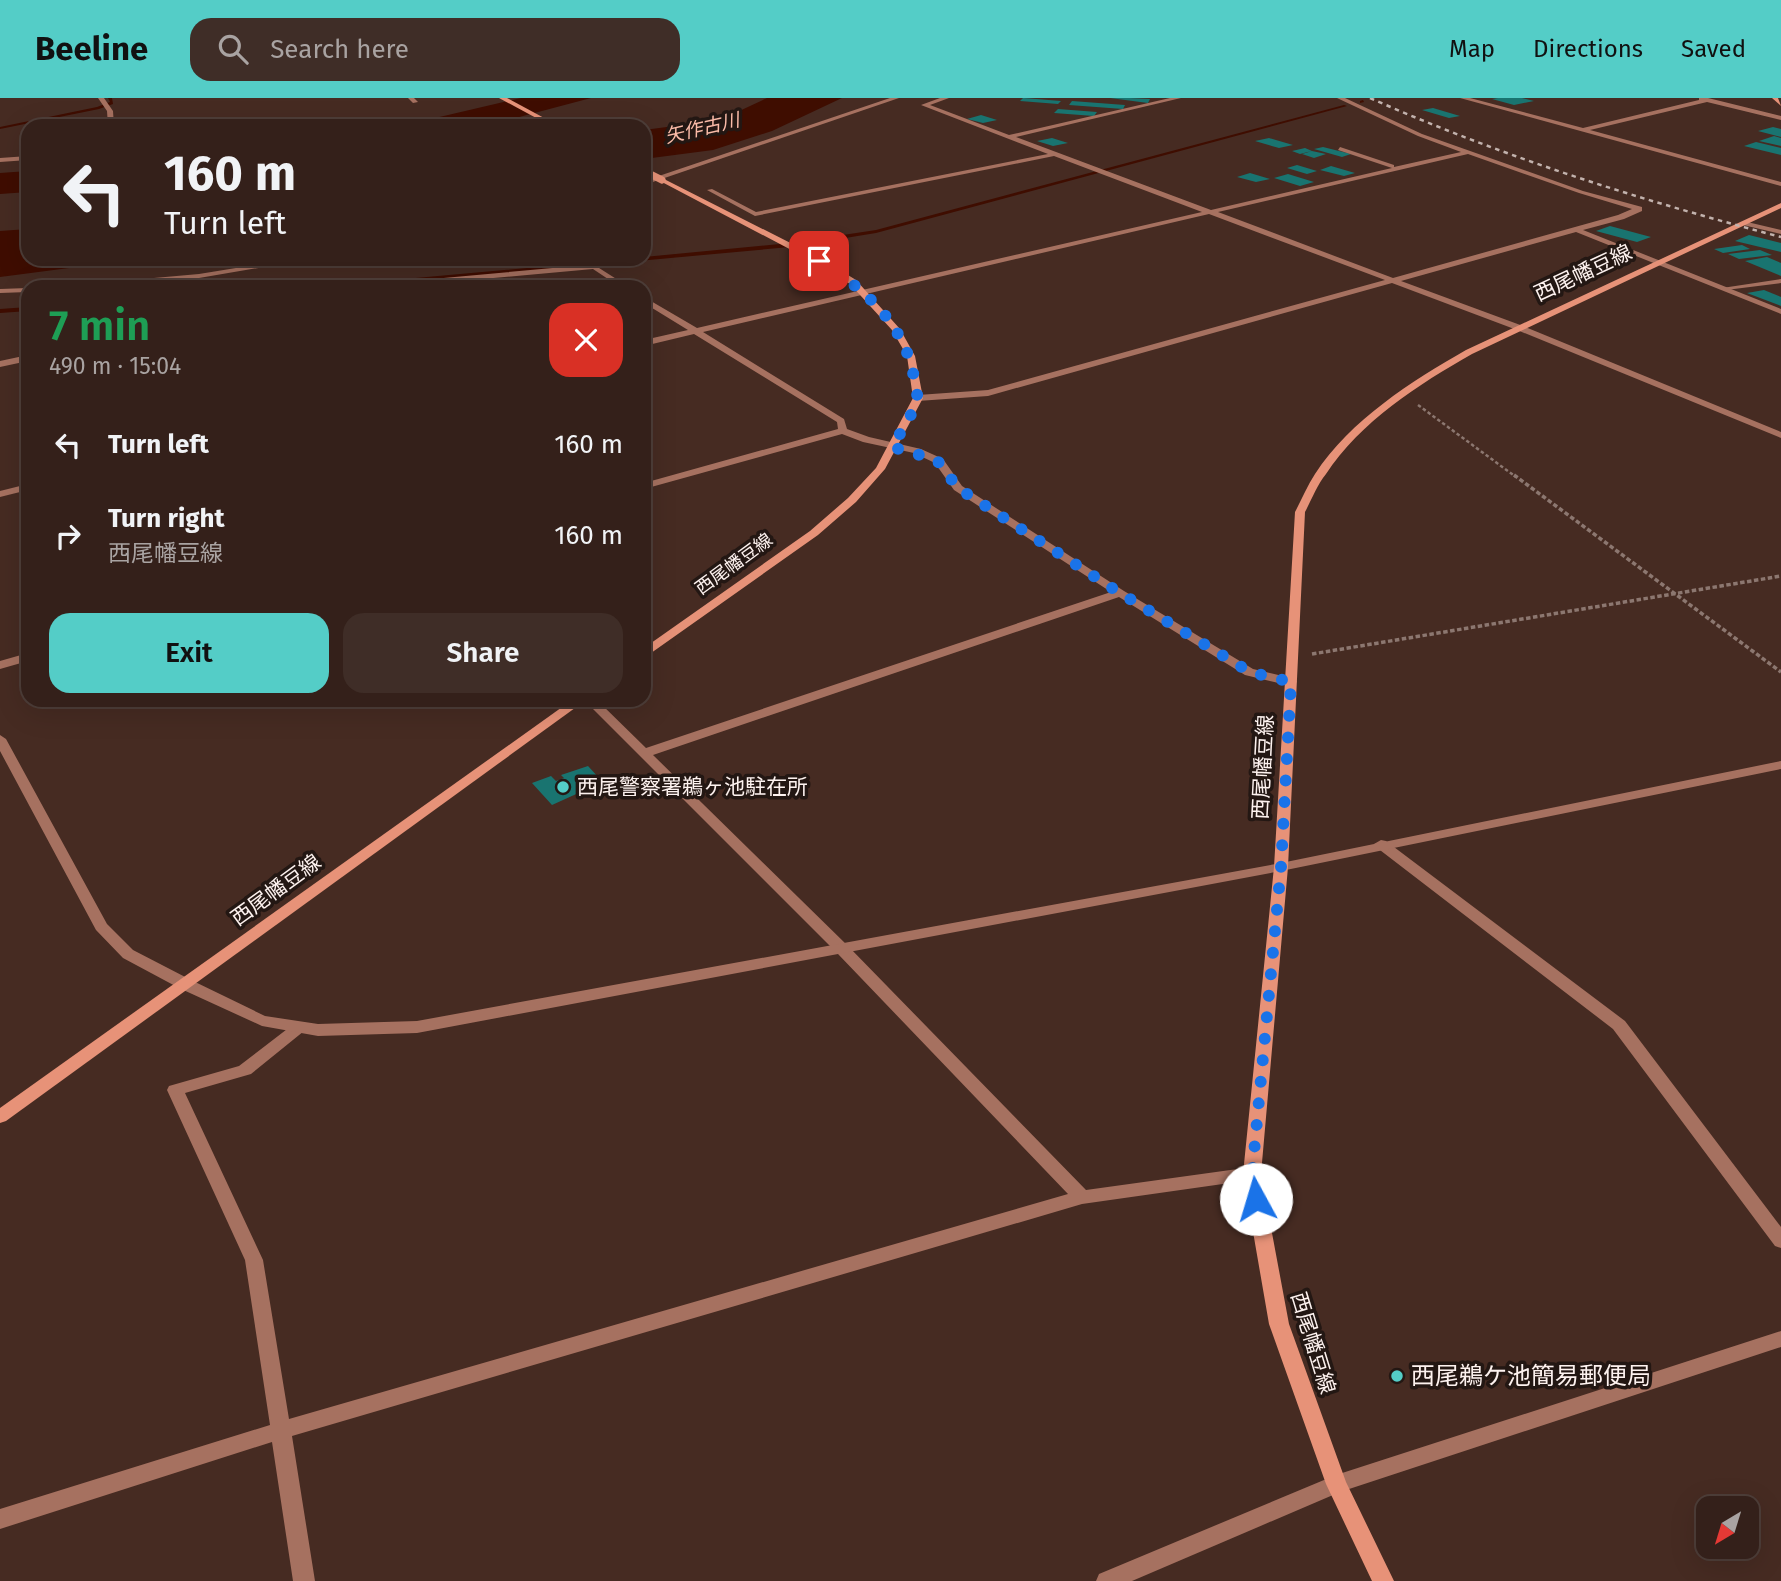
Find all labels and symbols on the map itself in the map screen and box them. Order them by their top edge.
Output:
water label: 矢作古川 [662,108,744,148]
pin [789,231,849,291]
street label: 西尾幡豆線 [1530,239,1636,307]
street label: 西尾幡豆線 [691,529,777,599]
street label: 西尾幡豆線 [1247,714,1279,820]
place label: 西尾警察署鵜ヶ池駐在所 [577,774,808,800]
marker: 西尾警察署鵜ヶ池駐在所 [555,779,571,795]
street label: 西尾幡豆線 [226,849,326,931]
position arrow [1219,1162,1293,1236]
street label: 西尾幡豆線 [1285,1289,1341,1397]
place label: 西尾鵜ケ池簡易郵便局 [1411,1362,1651,1390]
marker: 西尾鵜ケ池簡易郵便局 [1389,1368,1405,1384]
north arrow [1696,1496,1759,1559]

